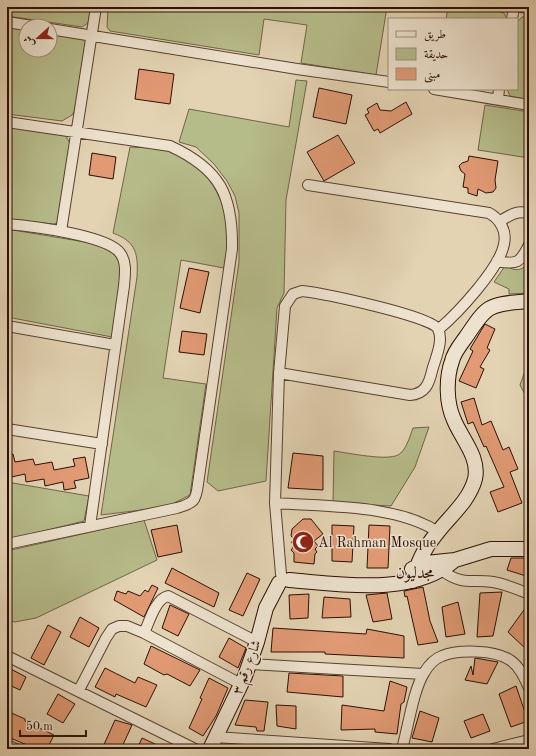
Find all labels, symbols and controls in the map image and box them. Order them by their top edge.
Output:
north arrow [18,18,58,58]
legend [388,18,518,90]
text: طريق [424,29,446,42]
text: ش [23,34,37,48]
text: حديقة [424,49,448,62]
text: مبنى [424,69,440,83]
mosque icon: Al Rahman Mosque [290,529,316,555]
place label: Al Rahman Mosque [318,536,436,550]
district label: مجدليون [396,566,435,583]
street label: شارع رقم ٣ [230,638,269,699]
scale bar [20,712,86,738]
text: 50 m [26,720,53,733]

